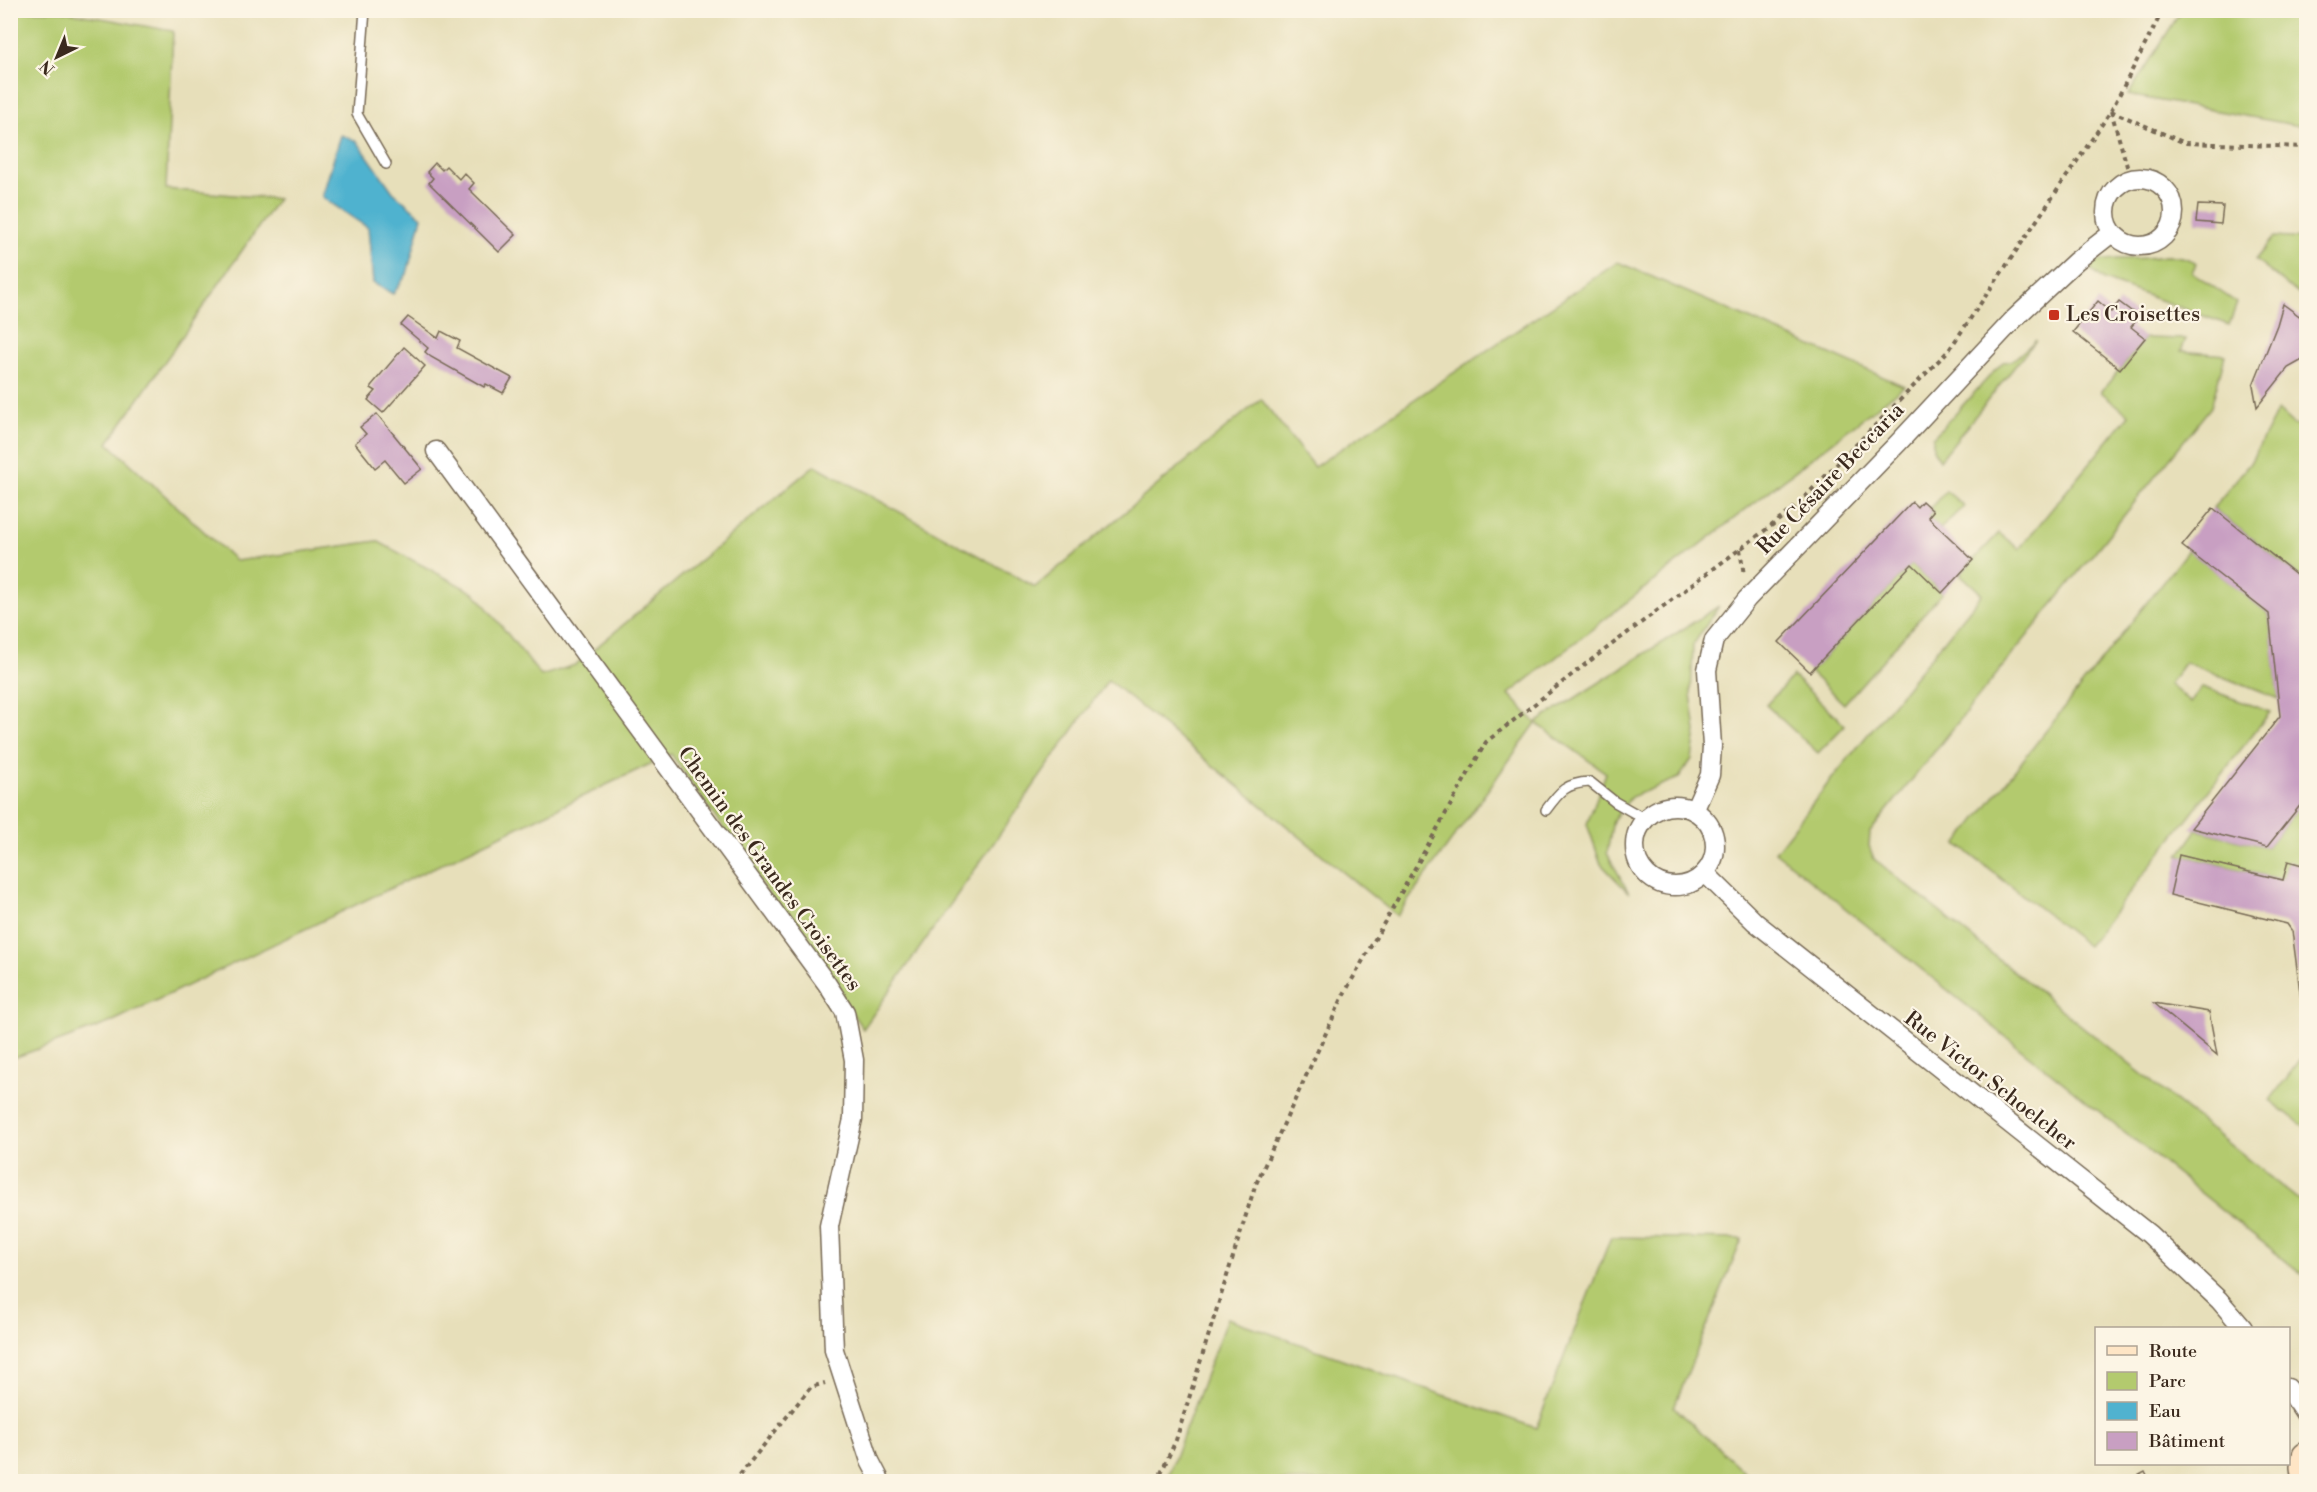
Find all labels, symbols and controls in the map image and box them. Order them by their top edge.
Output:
north arrow [27,27,87,87]
text: N [36,55,59,79]
place label: Les Croisettes [2066,302,2200,328]
marker: Les Croisettes [2047,308,2061,322]
street label: Rue Césaire Beccaria [1752,397,1911,560]
street label: Chemin des Grandes Croisettes [672,742,866,996]
street label: Rue Victor Schoelcher [1899,1006,2081,1156]
legend [2095,1327,2290,1465]
text: Route [2149,1340,2197,1363]
text: Parc [2149,1370,2186,1393]
text: Eau [2149,1400,2182,1423]
text: Bâtiment [2148,1430,2226,1453]

